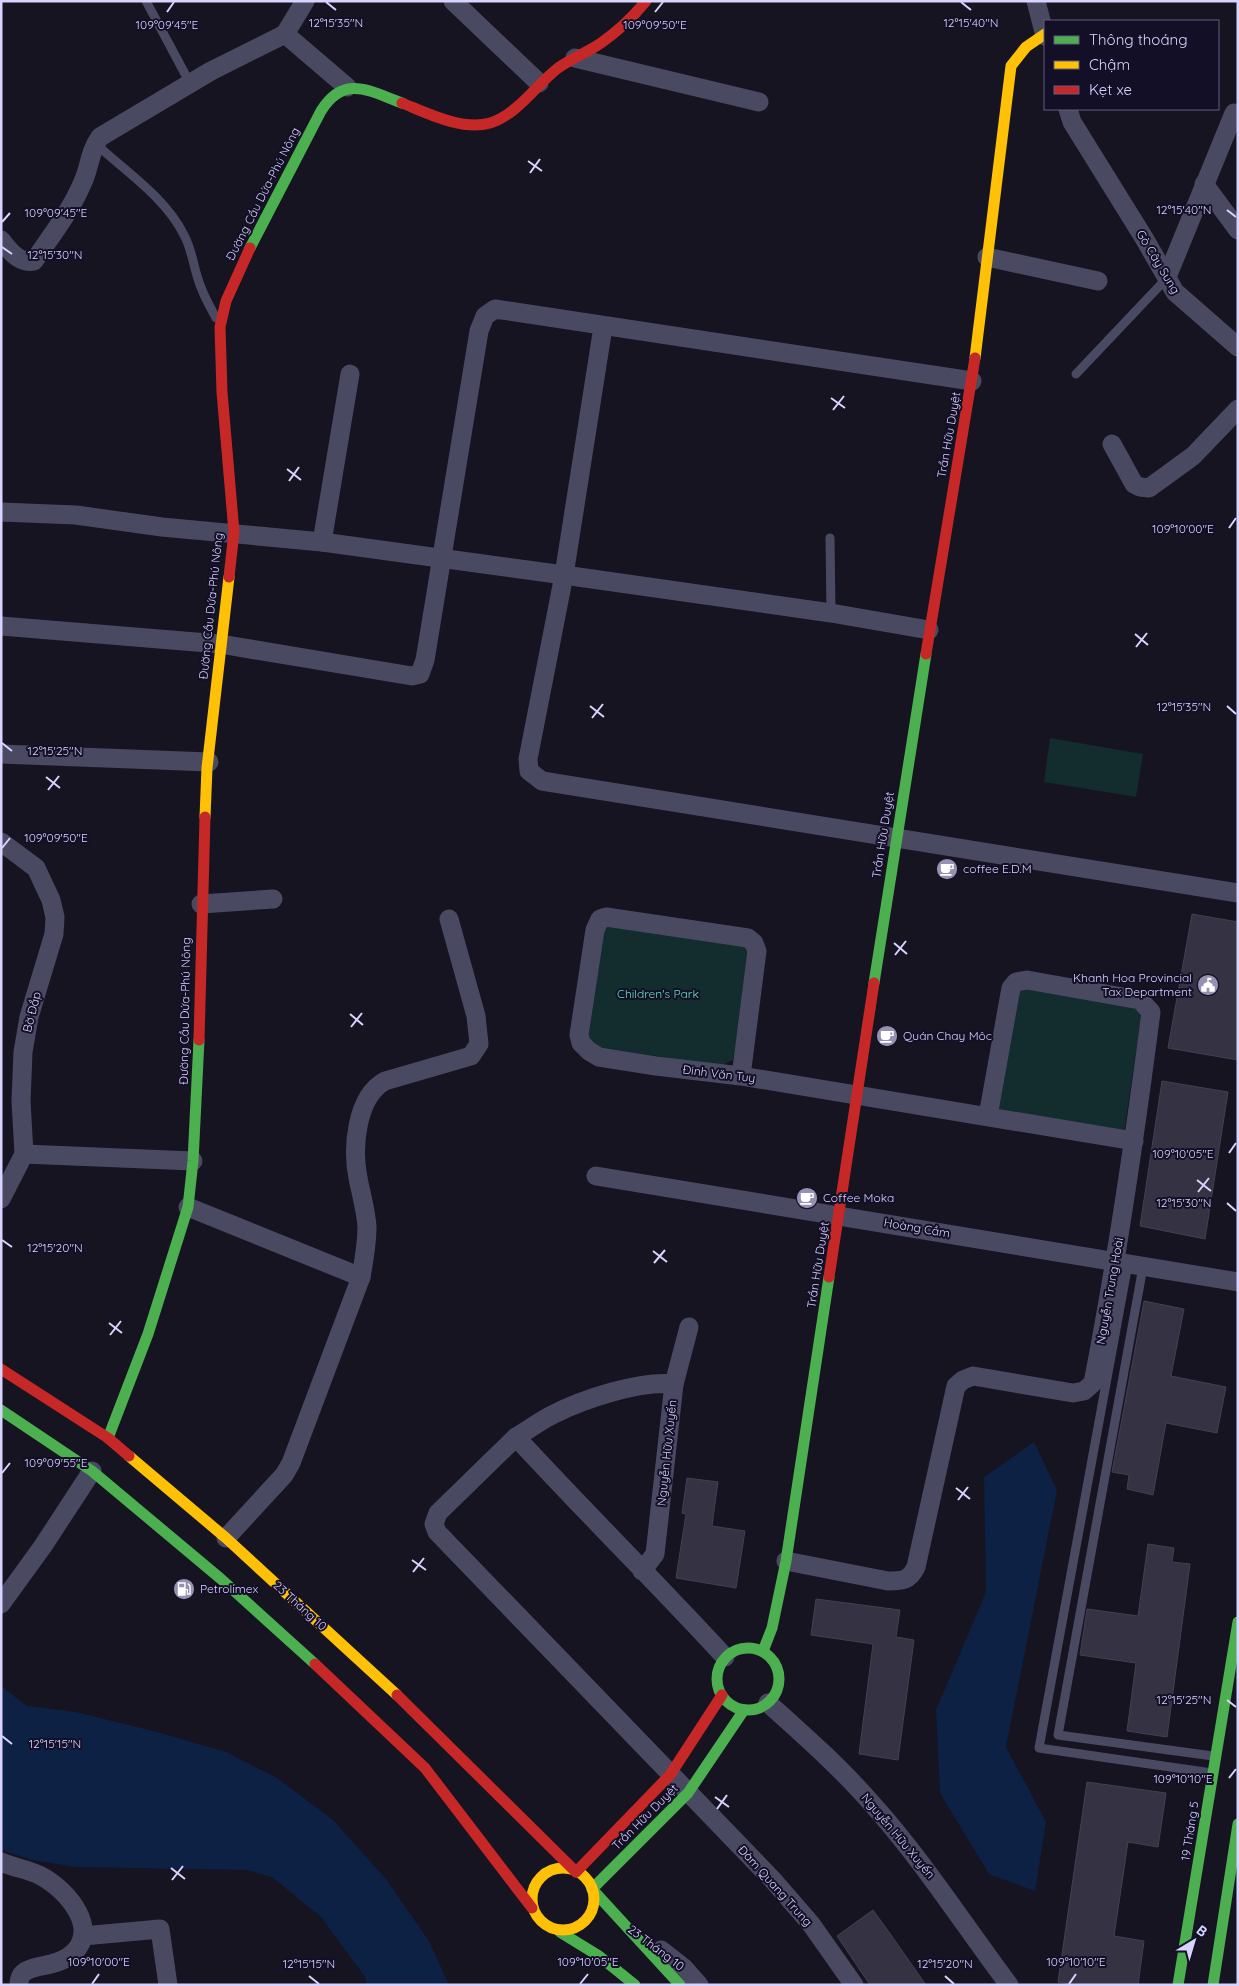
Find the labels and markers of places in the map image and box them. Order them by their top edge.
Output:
cafe icon: coffee E.D.M [935,857,959,881]
place label: coffee E.D.M [963,861,1032,876]
place label: Khanh Hoa Provincial Tax Department [1073,970,1192,999]
public building icon: Khanh Hoa Provincial Tax Department [1196,973,1220,997]
cafe icon: Quán Chay Môc [875,1024,899,1048]
place label: Quán Chay Môc [903,1028,992,1043]
cafe icon: Coffee Moka [795,1186,819,1210]
place label: Coffee Moka [823,1190,894,1205]
fuel station icon: Petrolimex [172,1577,196,1601]
place label: Petrolimex [200,1581,258,1596]

